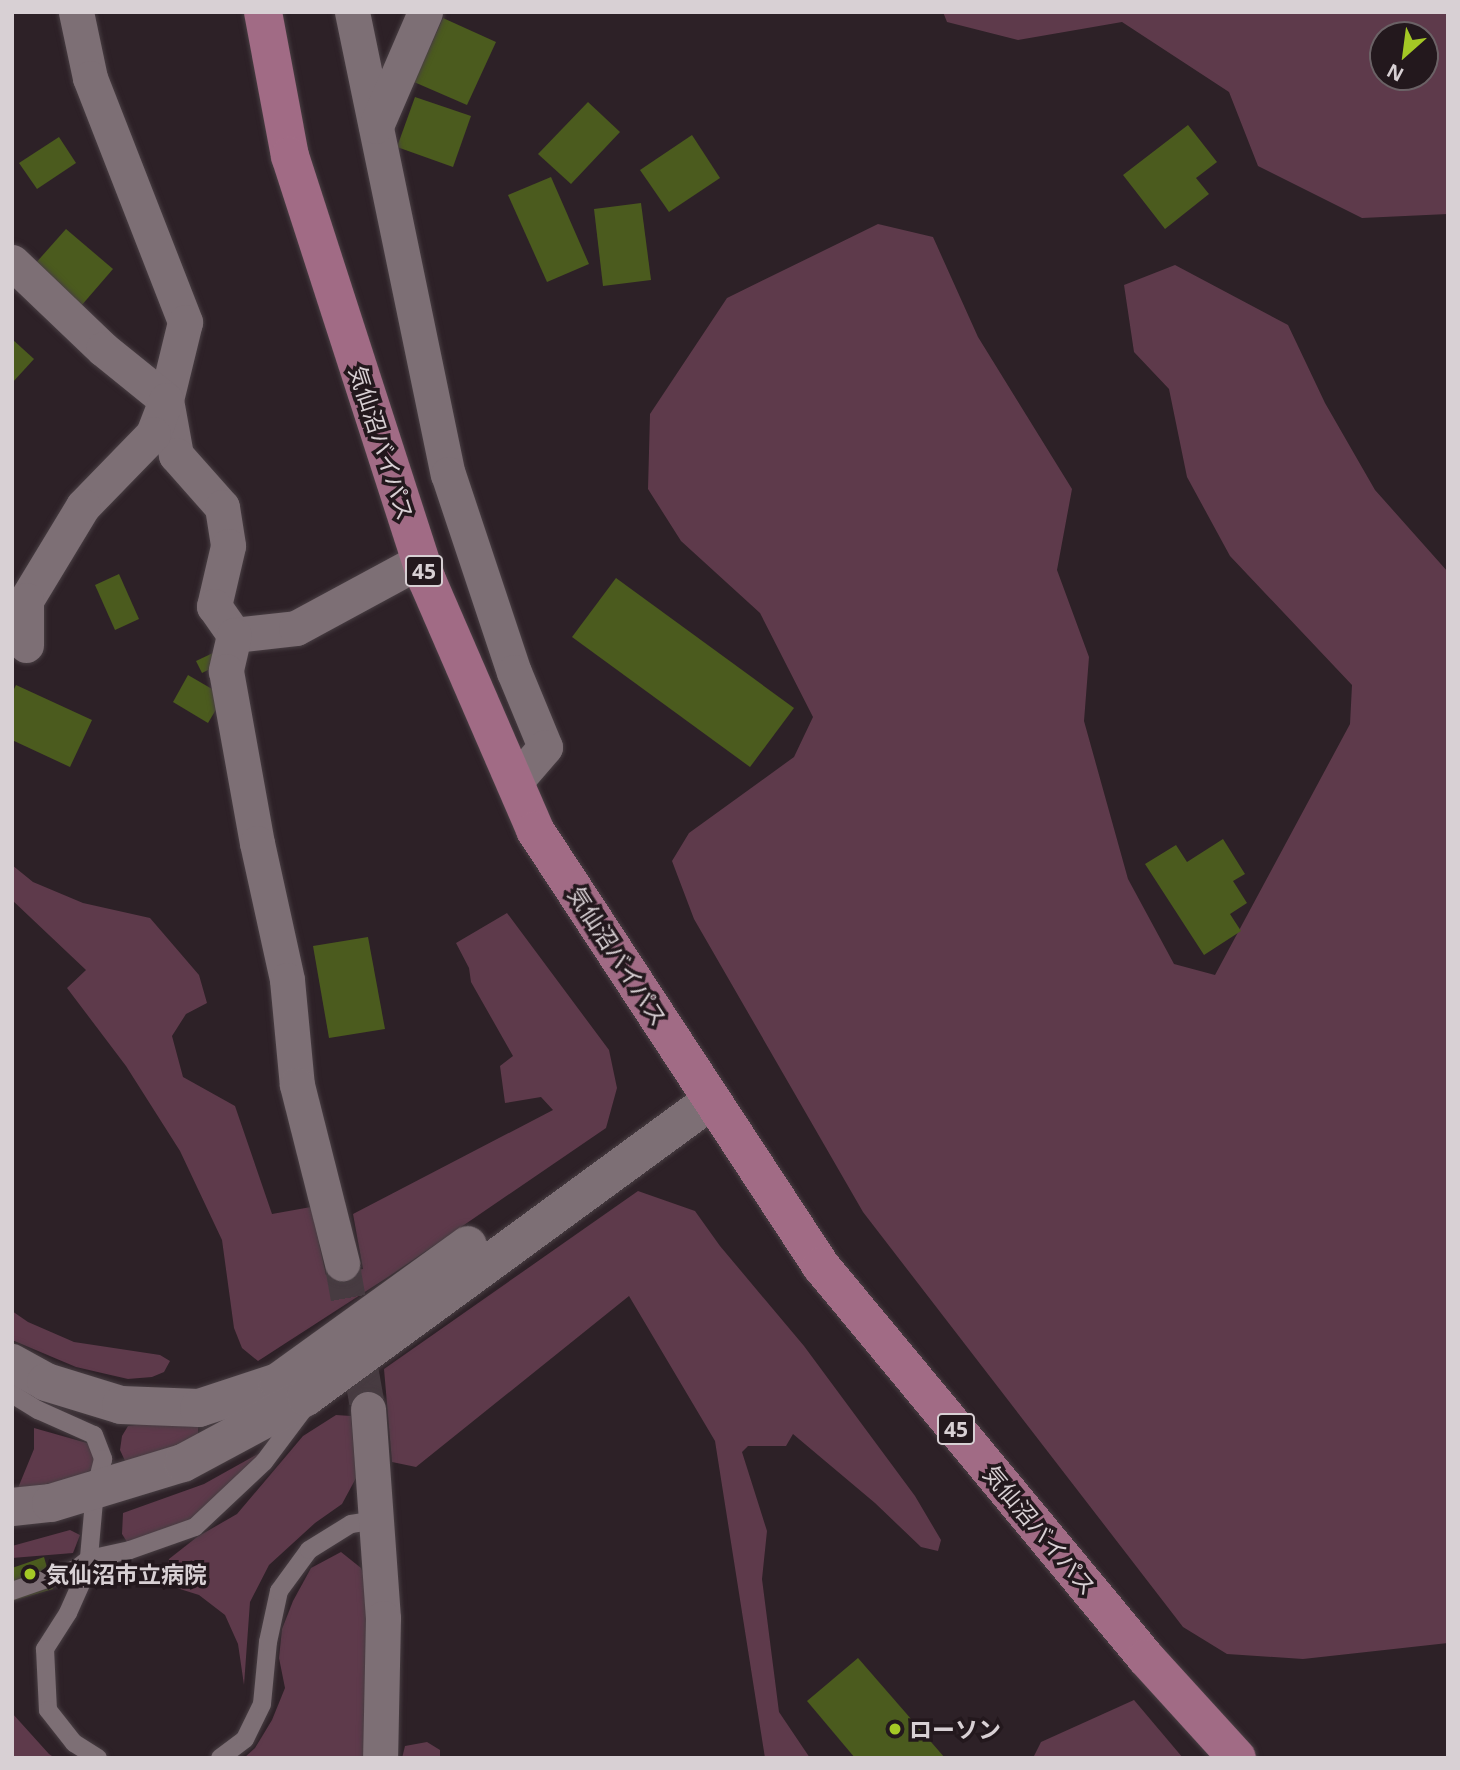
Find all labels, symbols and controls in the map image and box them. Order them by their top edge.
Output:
north arrow [1369,21,1439,91]
text: N [1382,58,1408,88]
street label: 気仙沼バイパス [344,362,420,524]
road number: 45 [405,554,443,588]
street label: 気仙沼バイパス [563,881,673,1031]
road number: 45 [937,1412,975,1446]
street label: 気仙沼バイパス [978,1459,1102,1601]
place label: 気仙沼市立病院 [46,1560,207,1588]
marker: 気仙沼市立病院 [20,1564,40,1584]
place label: ローソン [909,1715,1001,1743]
marker: ローソン [887,1721,903,1737]

